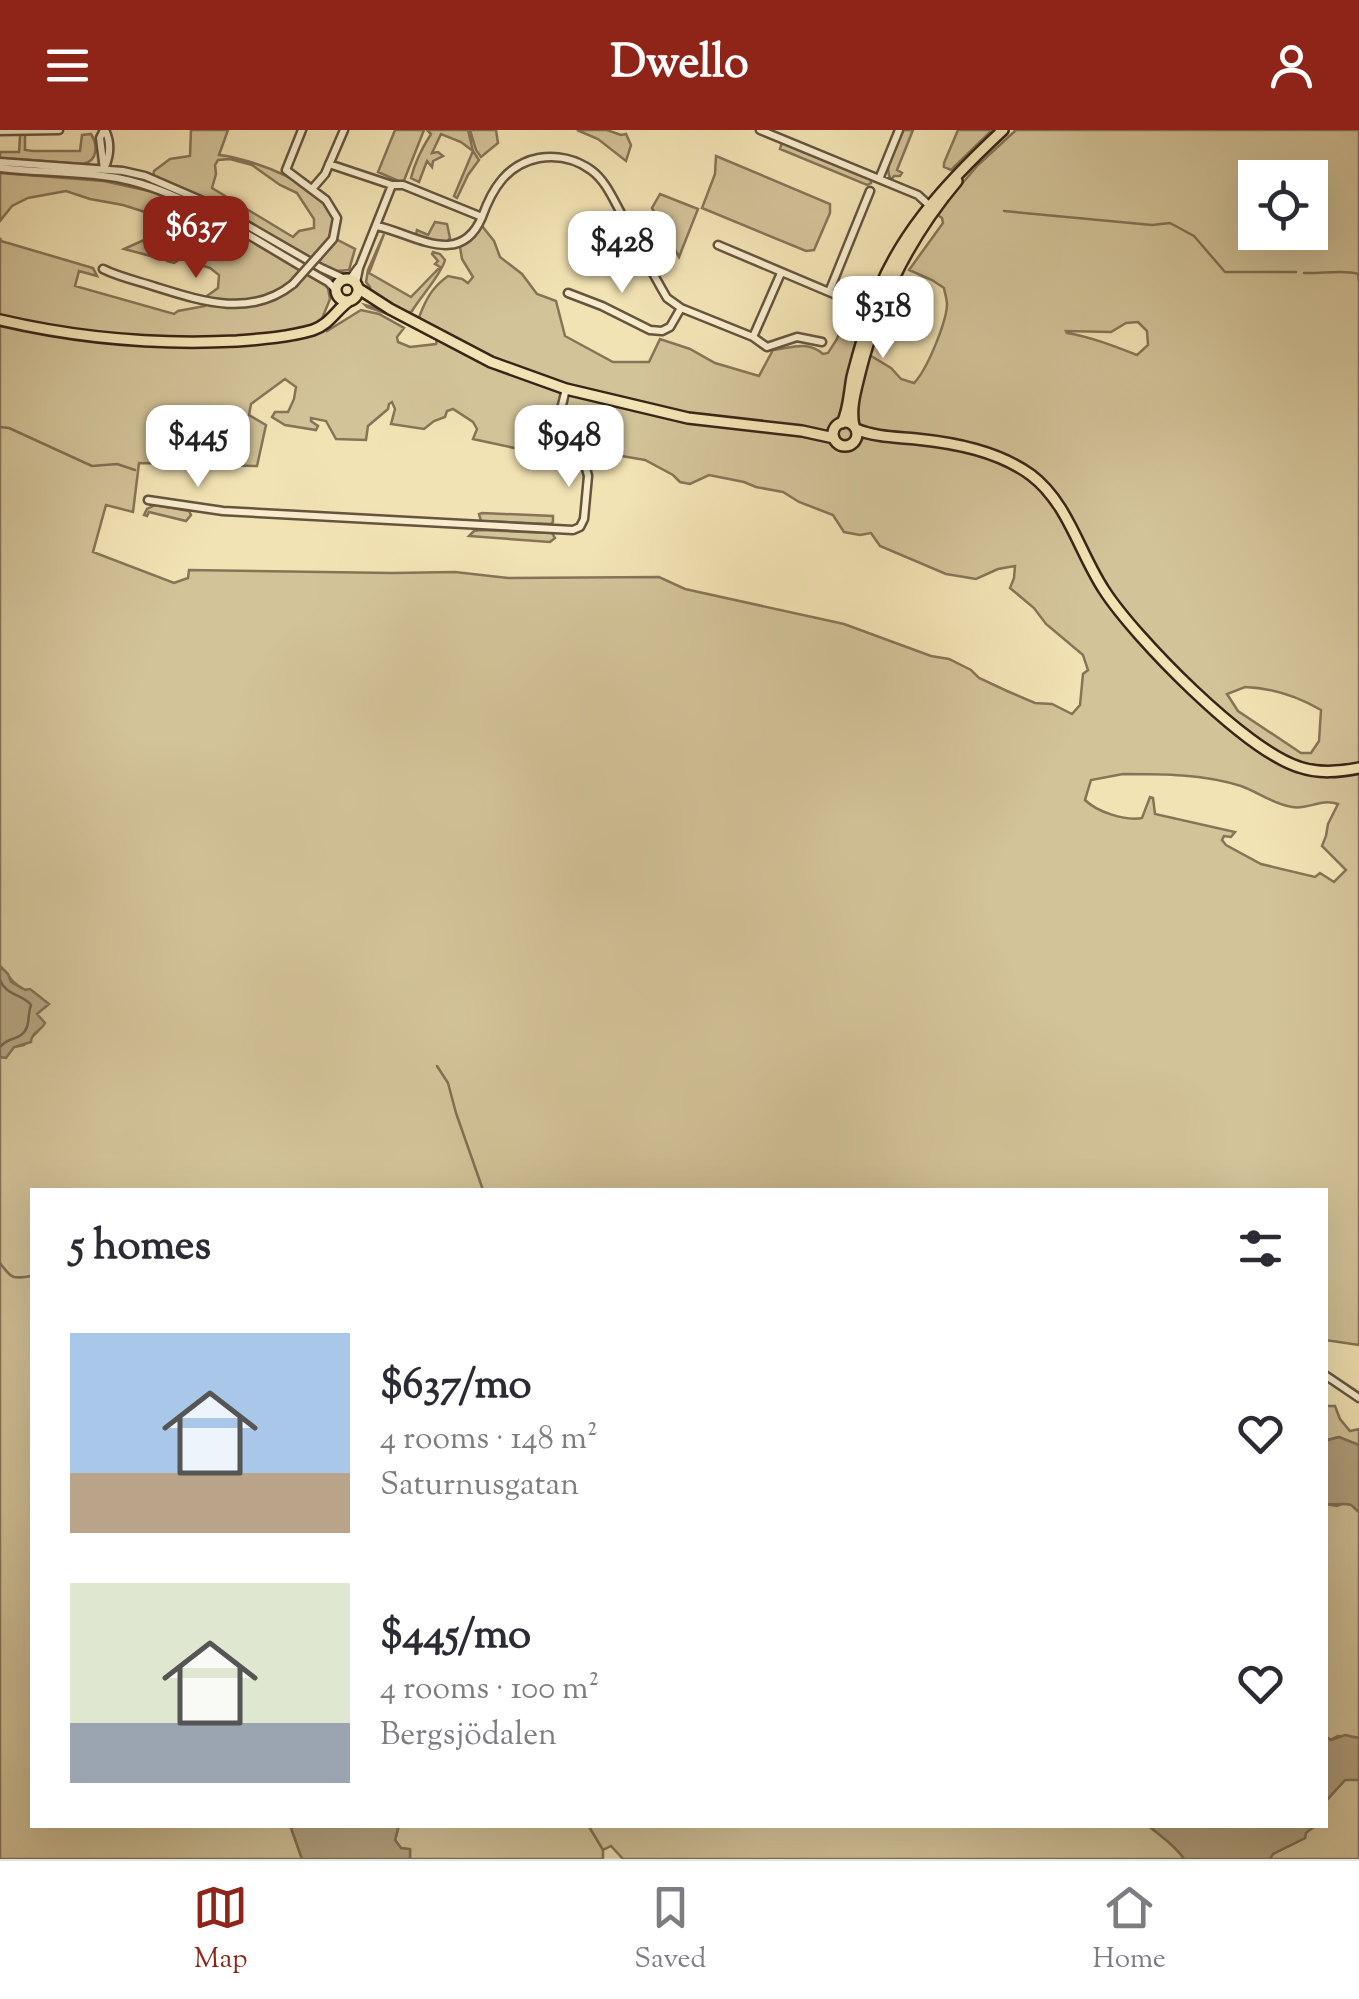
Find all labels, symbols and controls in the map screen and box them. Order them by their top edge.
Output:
text: Dwello [610,33,749,98]
icon: menu [40,38,95,93]
icon: person [1264,38,1319,93]
map controls [1238,160,1328,250]
button: locate [1238,160,1328,250]
pin: $637 [137,196,255,281]
text: $637 [165,205,227,251]
pin: $428 [563,211,681,296]
text: $428 [590,220,654,266]
pin: $318 [824,276,942,361]
text: $318 [855,285,911,331]
pin: $445 [139,405,257,490]
pin: $948 [510,405,628,490]
text: $445 [168,414,228,460]
text: $948 [537,414,601,460]
text: 5 homes [70,1218,211,1278]
icon: filters [1233,1221,1288,1276]
text: $637/mo [380,1357,532,1417]
icon: home [150,1373,270,1493]
icon: heart [1233,1406,1288,1461]
text: 4 rooms · 148 m² [380,1417,598,1463]
text: Saturnusgatan [380,1463,579,1509]
text: $445/mo [380,1607,531,1667]
icon: home [150,1623,270,1743]
icon: heart [1233,1656,1288,1711]
text: 4 rooms · 100 m² [380,1667,599,1713]
text: Bergsjödalen [380,1713,557,1759]
tab: Map [193,1880,248,1980]
tab: Saved [634,1880,706,1980]
tab: Home [1092,1880,1166,1980]

